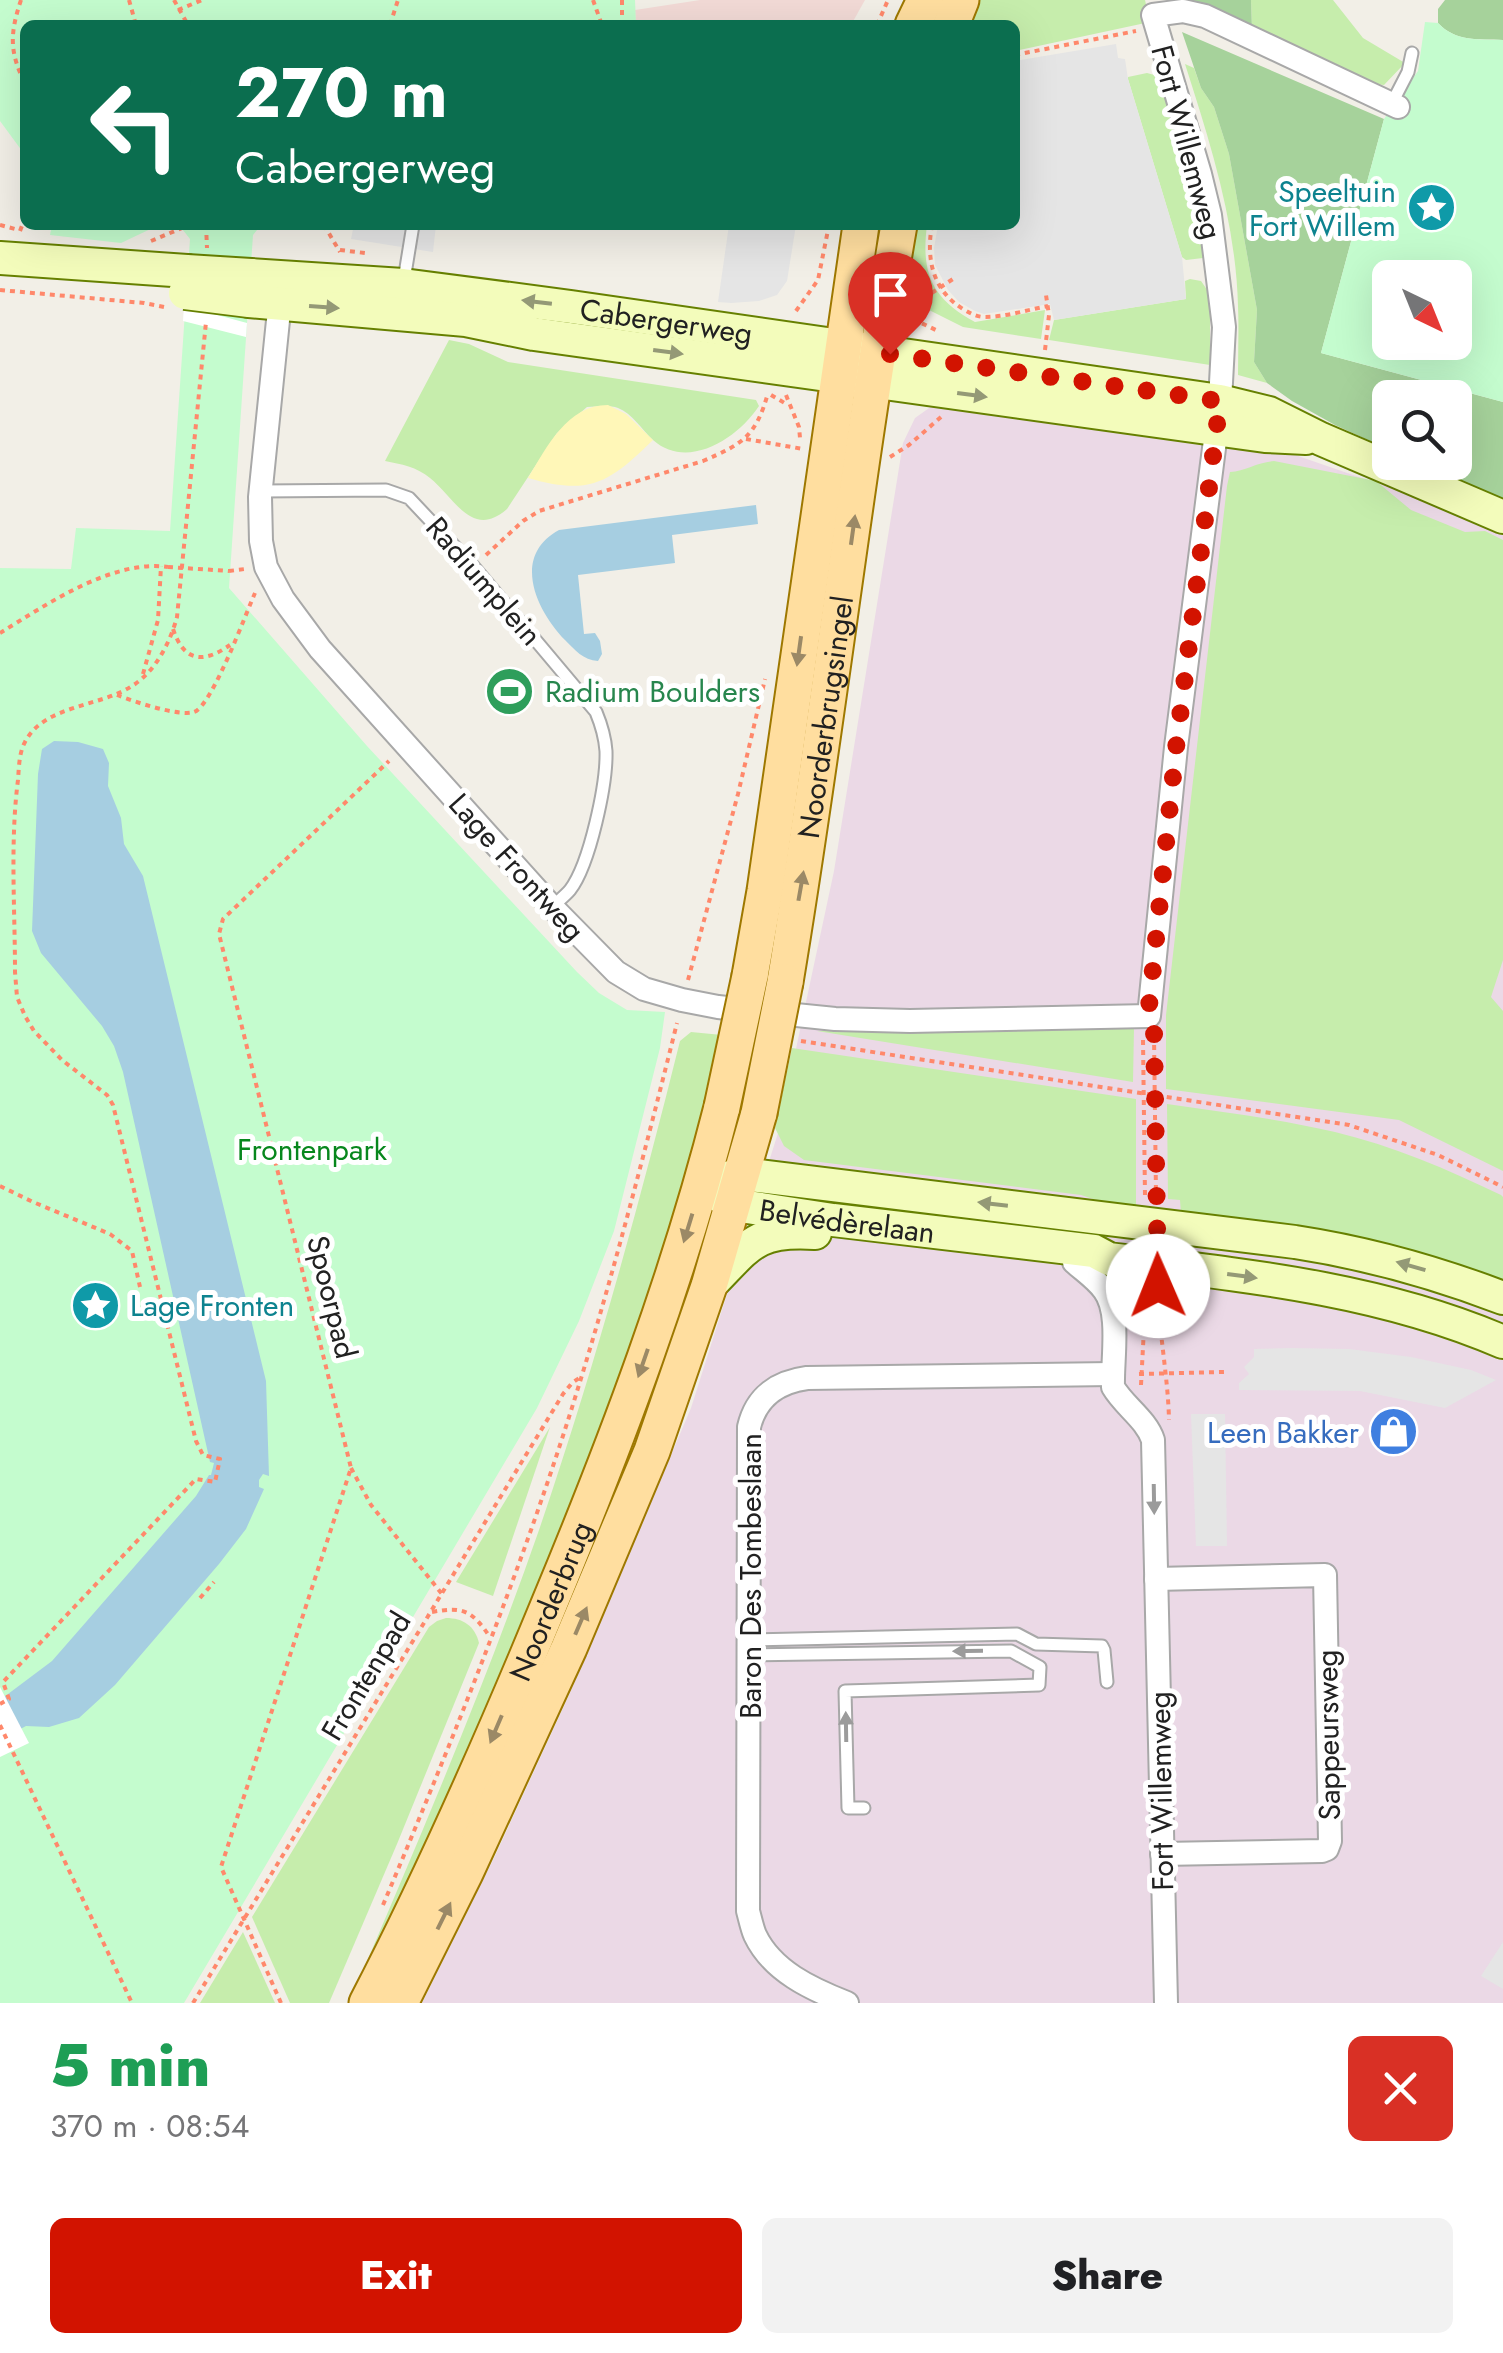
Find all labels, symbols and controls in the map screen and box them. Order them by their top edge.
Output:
street label: Fort Willemweg [1140,40,1234,244]
text: 270 m [235,42,448,143]
icon: left [70,60,200,190]
text: Cabergerweg [235,135,495,200]
place label: Speeltuin Fort Willem [1249,170,1396,247]
place icon: Speeltuin Fort Willem [1405,182,1457,234]
pin [848,252,933,355]
north arrow [1372,260,1472,360]
map controls [1372,260,1472,480]
icon: arrive [863,267,918,322]
street label: Cabergerweg [577,287,755,355]
one-way arrow [521,294,552,310]
one-way arrow [308,299,340,315]
one-way arrow [653,345,684,361]
button: search [1372,380,1472,480]
one-way arrow [957,388,988,404]
street label: Radiumplein [416,507,552,655]
one-way arrow [845,513,861,545]
street label: Noorderbrugsingel [786,593,864,841]
one-way arrow [790,635,806,667]
sports icon: Radium Boulders [484,665,536,717]
place label: Radium Boulders [545,670,760,713]
street label: Lage Frontweg [439,784,595,950]
one-way arrow [794,870,809,901]
park label: Frontenpark [237,1128,388,1171]
street label: Belvédèrelaan [756,1188,937,1253]
one-way arrow [976,1195,1008,1211]
one-way arrow [680,1213,695,1243]
street label: Spoorpad [296,1231,368,1363]
position arrow [1106,1234,1210,1338]
one-way arrow [1395,1258,1426,1274]
one-way arrow [1227,1268,1259,1284]
place icon: Lage Fronten [69,1279,121,1331]
place label: Lage Fronten [130,1284,294,1327]
one-way arrow [634,1348,649,1378]
shop icon: Leen Bakker [1368,1406,1420,1458]
place label: Leen Bakker [1207,1411,1360,1454]
street label: Baron Des Tombeslaan [729,1433,772,1719]
one-way arrow [1146,1483,1162,1515]
street label: Noorderbrug [498,1515,602,1688]
street label: Frontenpad [311,1603,421,1749]
one-way arrow [573,1606,589,1636]
one-way arrow [952,1644,984,1660]
street label: Sappeursweg [1305,1649,1351,1821]
street label: Fort Willemweg [1138,1691,1184,1891]
one-way arrow [837,1711,853,1743]
one-way arrow [488,1715,504,1744]
one-way arrow [435,1901,452,1930]
text: 5 min [50,2022,210,2109]
button: close [1348,2036,1453,2141]
text: 370 m · 08:54 [50,2103,249,2149]
button: Exit [50,2218,742,2333]
button: Share [762,2218,1453,2333]

